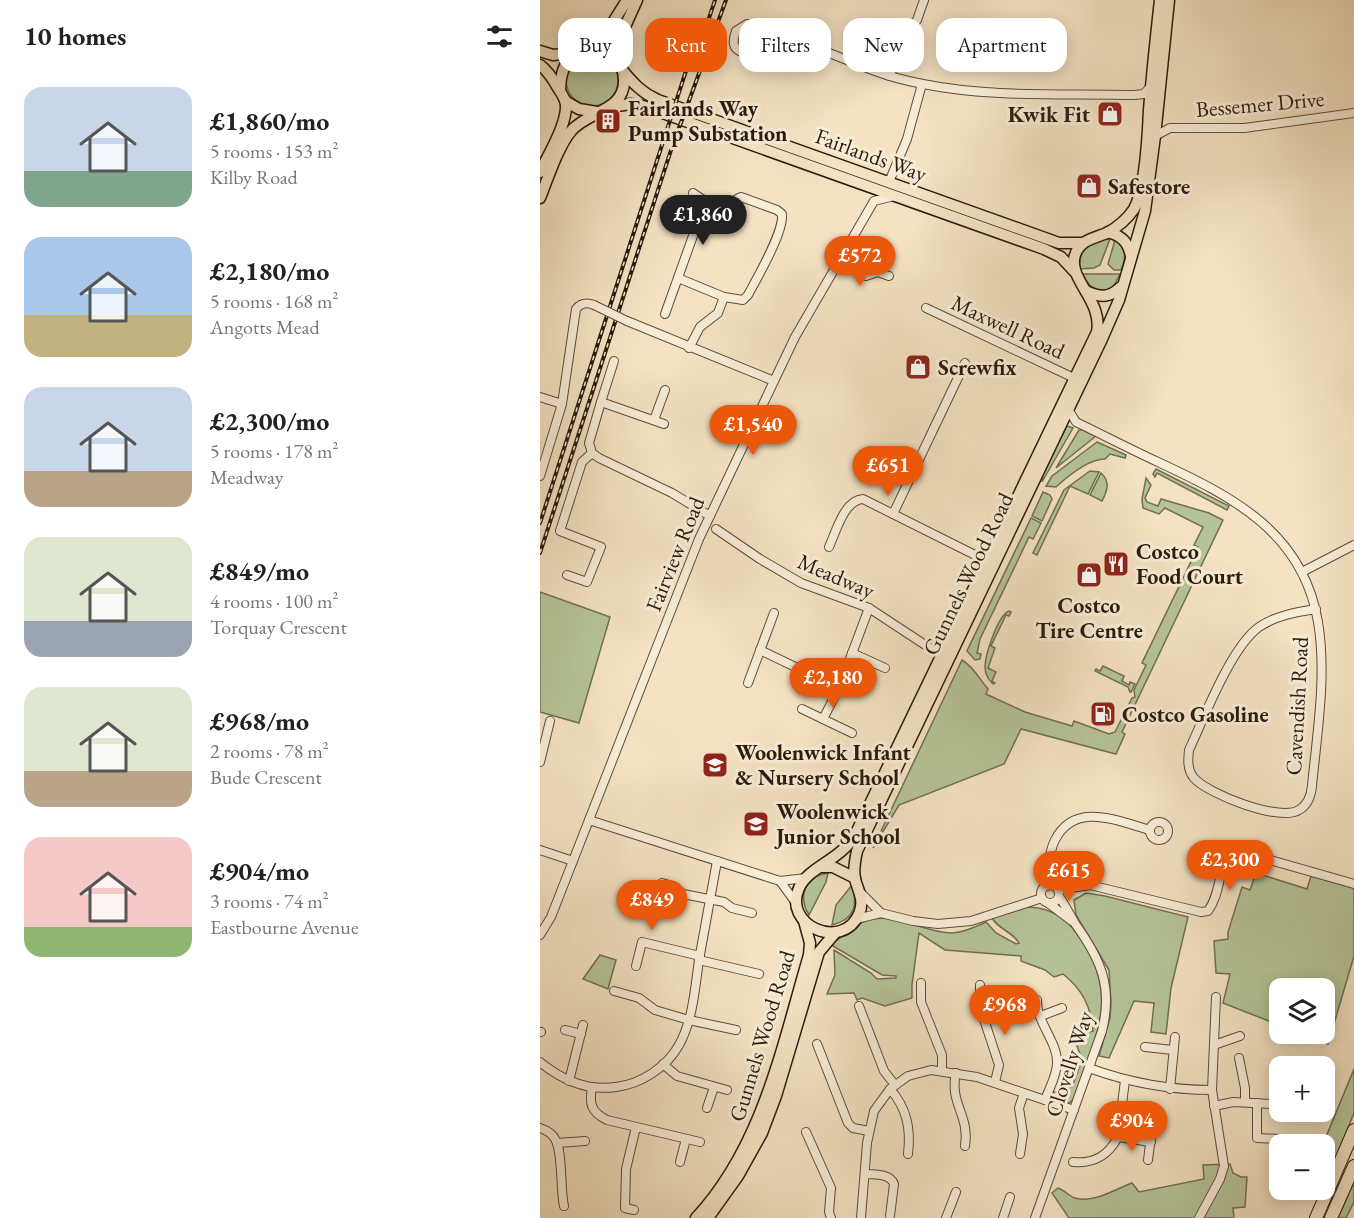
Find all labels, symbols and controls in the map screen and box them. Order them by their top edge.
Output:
chip: Buy [558,18,633,72]
chip: Rent [645,18,727,72]
chip: Filters [739,18,831,72]
chip: New [843,18,924,72]
chip: Apartment [936,18,1067,72]
text: 10 homes [24,19,126,53]
icon: filters [483,20,516,53]
street label: Bessemer Drive [1195,84,1326,124]
place label: Fairlands Way Pump Substation [628,94,788,148]
shop icon: Kwik Fit [1095,99,1125,129]
place label: Kwik Fit [1008,100,1091,129]
text: £1,860/mo [210,104,329,138]
building icon: Fairlands Way Pump Substation [593,106,623,136]
icon: home [72,111,144,183]
street label: Fairlands Way [811,121,931,189]
text: 5 rooms · 153 m² [210,138,338,164]
text: Kilby Road [210,164,298,190]
shop icon: Safestore [1074,171,1104,201]
place label: Safestore [1108,172,1190,201]
pin: £1,860 [654,195,752,246]
text: £1,860 [674,201,732,227]
pin: £572 [824,236,896,287]
text: £572 [838,242,882,268]
text: £2,180/mo [210,254,329,288]
icon: home [72,261,144,333]
text: 5 rooms · 168 m² [210,288,338,314]
street label: Maxwell Road [947,288,1070,366]
text: Angotts Mead [210,314,320,340]
shop icon: Screwfix [903,352,933,382]
place label: Screwfix [938,353,1017,382]
text: £2,300/mo [210,404,329,438]
pin: £1,540 [704,405,802,456]
icon: home [72,411,144,483]
text: £1,540 [724,411,782,437]
text: 5 rooms · 178 m² [210,438,338,464]
pin: £651 [852,446,924,497]
text: £651 [866,452,910,478]
text: Meadway [210,464,283,490]
street label: Gunnels Wood Road [916,487,1020,660]
street label: Fairview Road [639,492,711,616]
place label: Costco Food Court [1136,537,1244,591]
street label: Meadway [793,547,879,605]
restaurant icon: Costco Food Court [1101,549,1131,579]
text: £849/mo [210,554,309,588]
shop icon: Costco Tire Centre [1074,560,1104,590]
icon: home [72,561,144,633]
text: 4 rooms · 100 m² [210,588,338,614]
place label: Costco Tire Centre [1035,591,1143,645]
text: Torquay Crescent [210,614,347,640]
street label: Cavendish Road [1279,635,1315,776]
pin: £2,180 [784,658,882,709]
text: £2,180 [804,664,862,690]
fuel station icon: Costco Gasoline [1088,699,1118,729]
place label: Costco Gasoline [1122,700,1269,729]
text: £968/mo [210,704,309,738]
icon: home [72,711,144,783]
text: 2 rooms · 78 m² [210,738,329,764]
place label: Woolenwick Infant & Nursery School [735,738,912,792]
school or university icon: Woolenwick Infant & Nursery School [700,750,730,780]
text: Bude Crescent [210,764,322,790]
place label: Woolenwick Junior School [774,797,900,851]
school or university icon: Woolenwick Junior School [741,809,771,839]
pin: £2,300 [1181,840,1279,891]
text: £2,300 [1201,846,1259,872]
pin: £615 [1033,851,1105,902]
text: £904/mo [210,854,309,888]
text: £615 [1047,857,1091,883]
icon: home [72,861,144,933]
pin: £849 [616,880,688,931]
text: £849 [630,886,674,912]
text: 3 rooms · 74 m² [210,888,329,914]
text: Eastbourne Avenue [210,914,359,940]
street label: Gunnels Wood Road [722,946,802,1125]
map controls [1269,978,1335,1200]
button: layers [1269,978,1335,1044]
pin: £968 [969,985,1041,1036]
text: £968 [983,991,1027,1017]
street label: Clovelly Way [1038,1007,1100,1121]
button: + [1269,1056,1335,1122]
pin: £904 [1096,1101,1168,1152]
text: £904 [1110,1107,1154,1133]
button: − [1269,1134,1335,1200]

